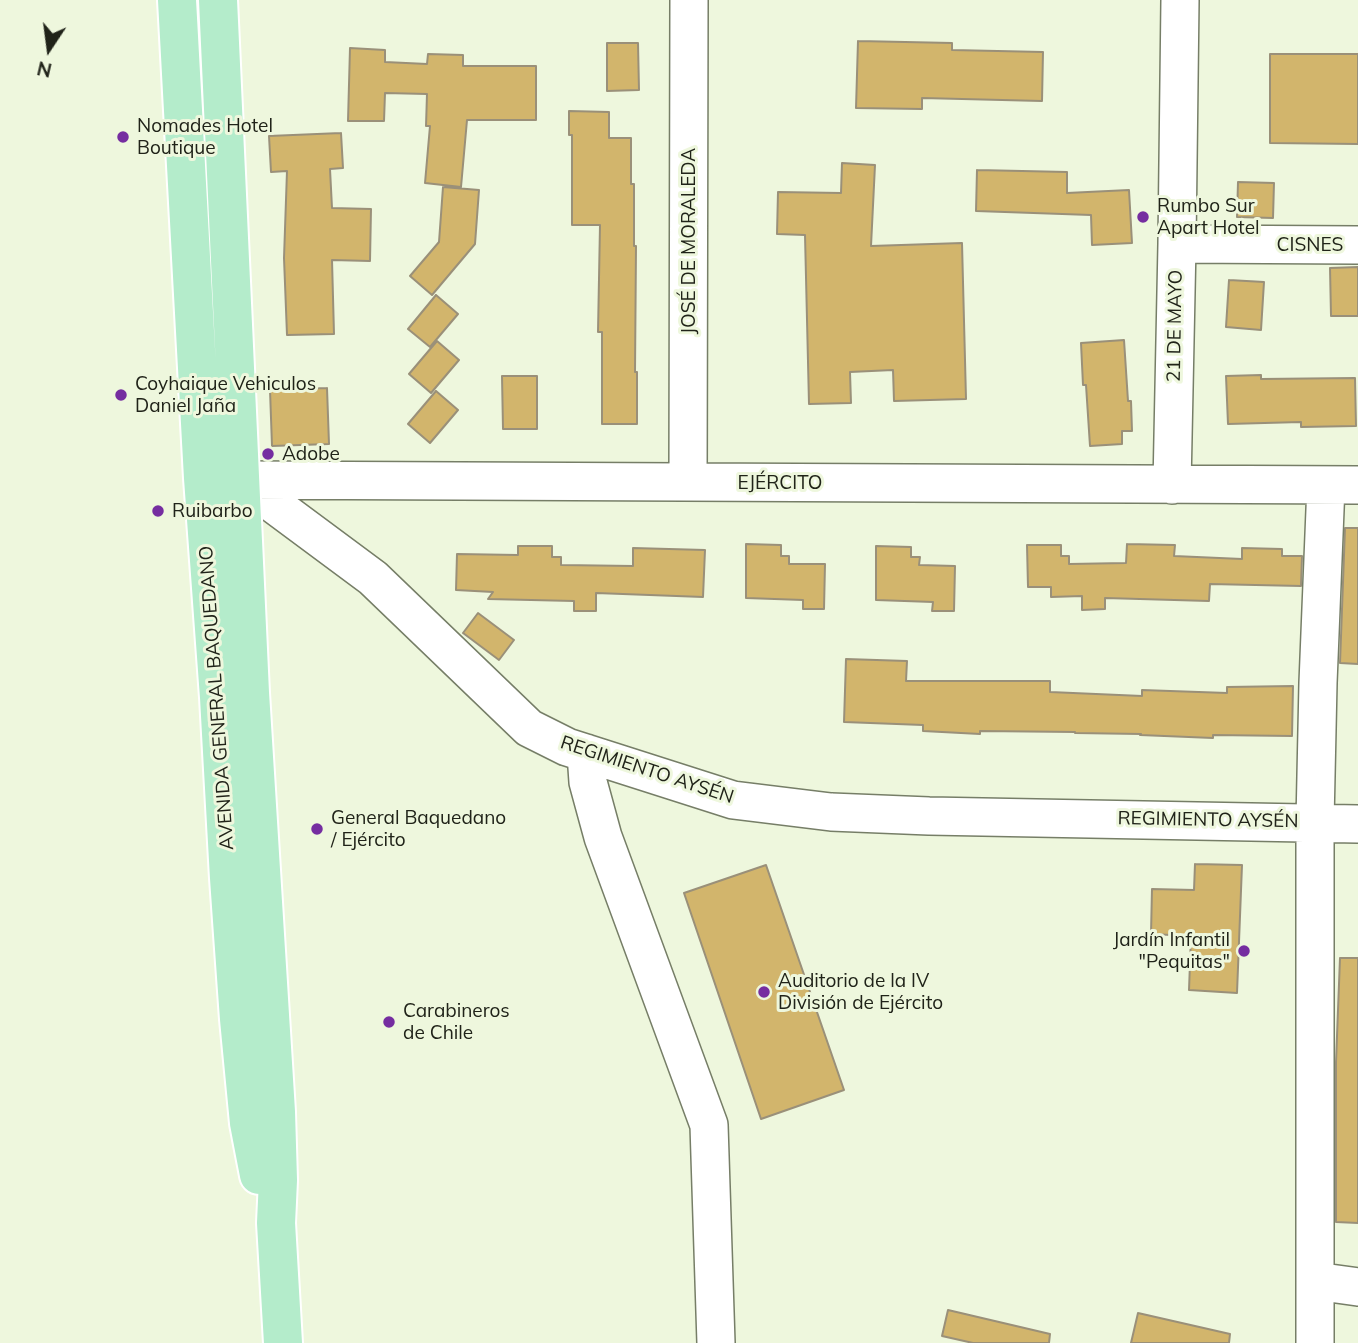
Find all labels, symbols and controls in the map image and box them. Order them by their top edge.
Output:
north arrow [14,14,84,84]
text: N [35,56,54,83]
place label: Nomades Hotel Boutique [137,115,273,159]
marker: Nomades Hotel Boutique [115,129,131,145]
street label: JOSÉ DE MORALEDA [678,148,700,334]
place label: Rumbo Sur Apart Hotel [1157,195,1259,239]
marker: Rumbo Sur Apart Hotel [1135,209,1151,225]
street label: CISNES [1277,234,1343,256]
street label: 21 DE MAYO [1163,270,1187,382]
place label: Coyhaique Vehiculos Daniel Jaña [135,373,316,417]
marker: Coyhaique Vehiculos Daniel Jaña [113,387,129,403]
place label: Adobe [282,443,340,465]
marker: Adobe [260,446,276,462]
street label: EJÉRCITO [738,472,822,494]
place label: Ruibarbo [172,500,253,522]
marker: Ruibarbo [150,503,166,519]
street label: AVENIDA GENERAL BAQUEDANO [195,545,239,851]
street label: REGIMIENTO AYSÉN [557,731,737,809]
place label: General Baquedano / Ejército [331,807,506,851]
street label: REGIMIENTO AYSÉN [1117,807,1299,833]
marker: General Baquedano / Ejército [309,821,325,837]
place label: Jardín Infantil "Pequitas" [1113,929,1230,973]
marker: Jardín Infantil "Pequitas" [1236,943,1252,959]
place label: Auditorio de la IV División de Ejército [778,970,943,1014]
marker: Auditorio de la IV División de Ejército [756,984,772,1000]
place label: Carabineros de Chile [403,1000,510,1044]
marker: Carabineros de Chile [381,1014,397,1030]

